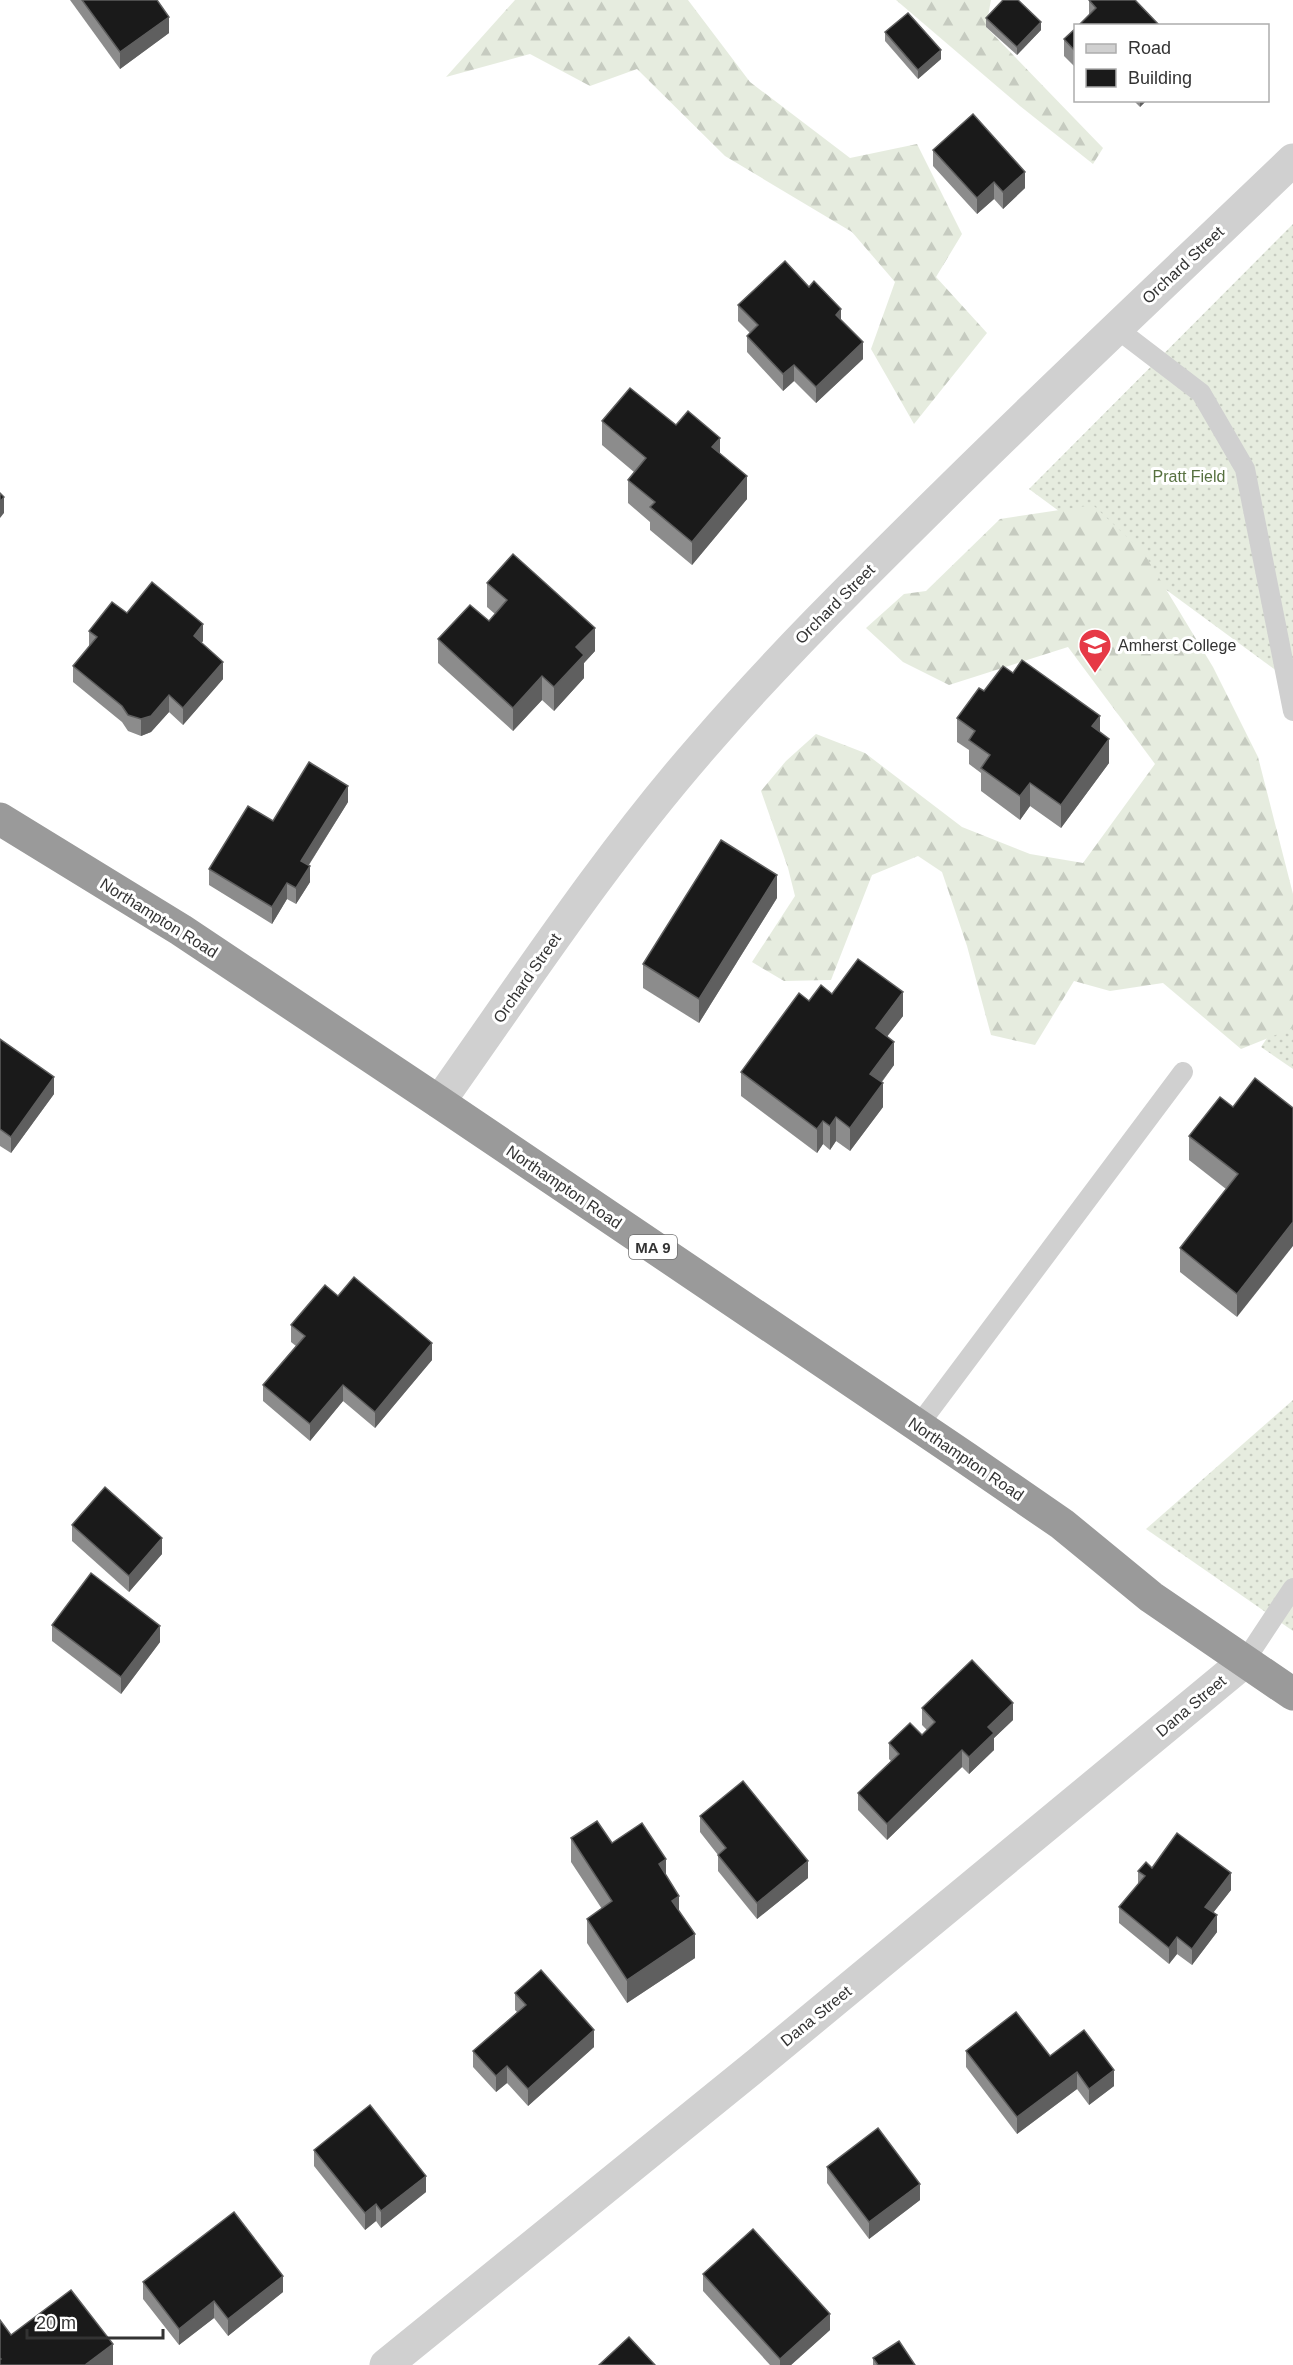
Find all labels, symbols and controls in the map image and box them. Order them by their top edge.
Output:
legend [1074,24,1269,102]
text: Road [1128,38,1171,58]
text: Building [1128,68,1192,88]
street label: Orchard Street [1139,223,1228,307]
park label: Pratt Field [1153,468,1225,485]
street label: Orchard Street [792,561,878,647]
school or university icon: Amherst College [1077,627,1113,674]
place label: Amherst College [1118,637,1236,654]
street label: Northampton Road [97,875,221,961]
street label: Orchard Street [490,930,564,1026]
street label: Northampton Road [503,1142,625,1232]
road number: MA 9 [629,1235,677,1259]
street label: Northampton Road [905,1414,1027,1504]
street label: Dana Street [1153,1672,1230,1740]
street label: Dana Street [777,1982,855,2049]
scale bar [27,2302,164,2340]
text: 20 m [36,2313,76,2333]

